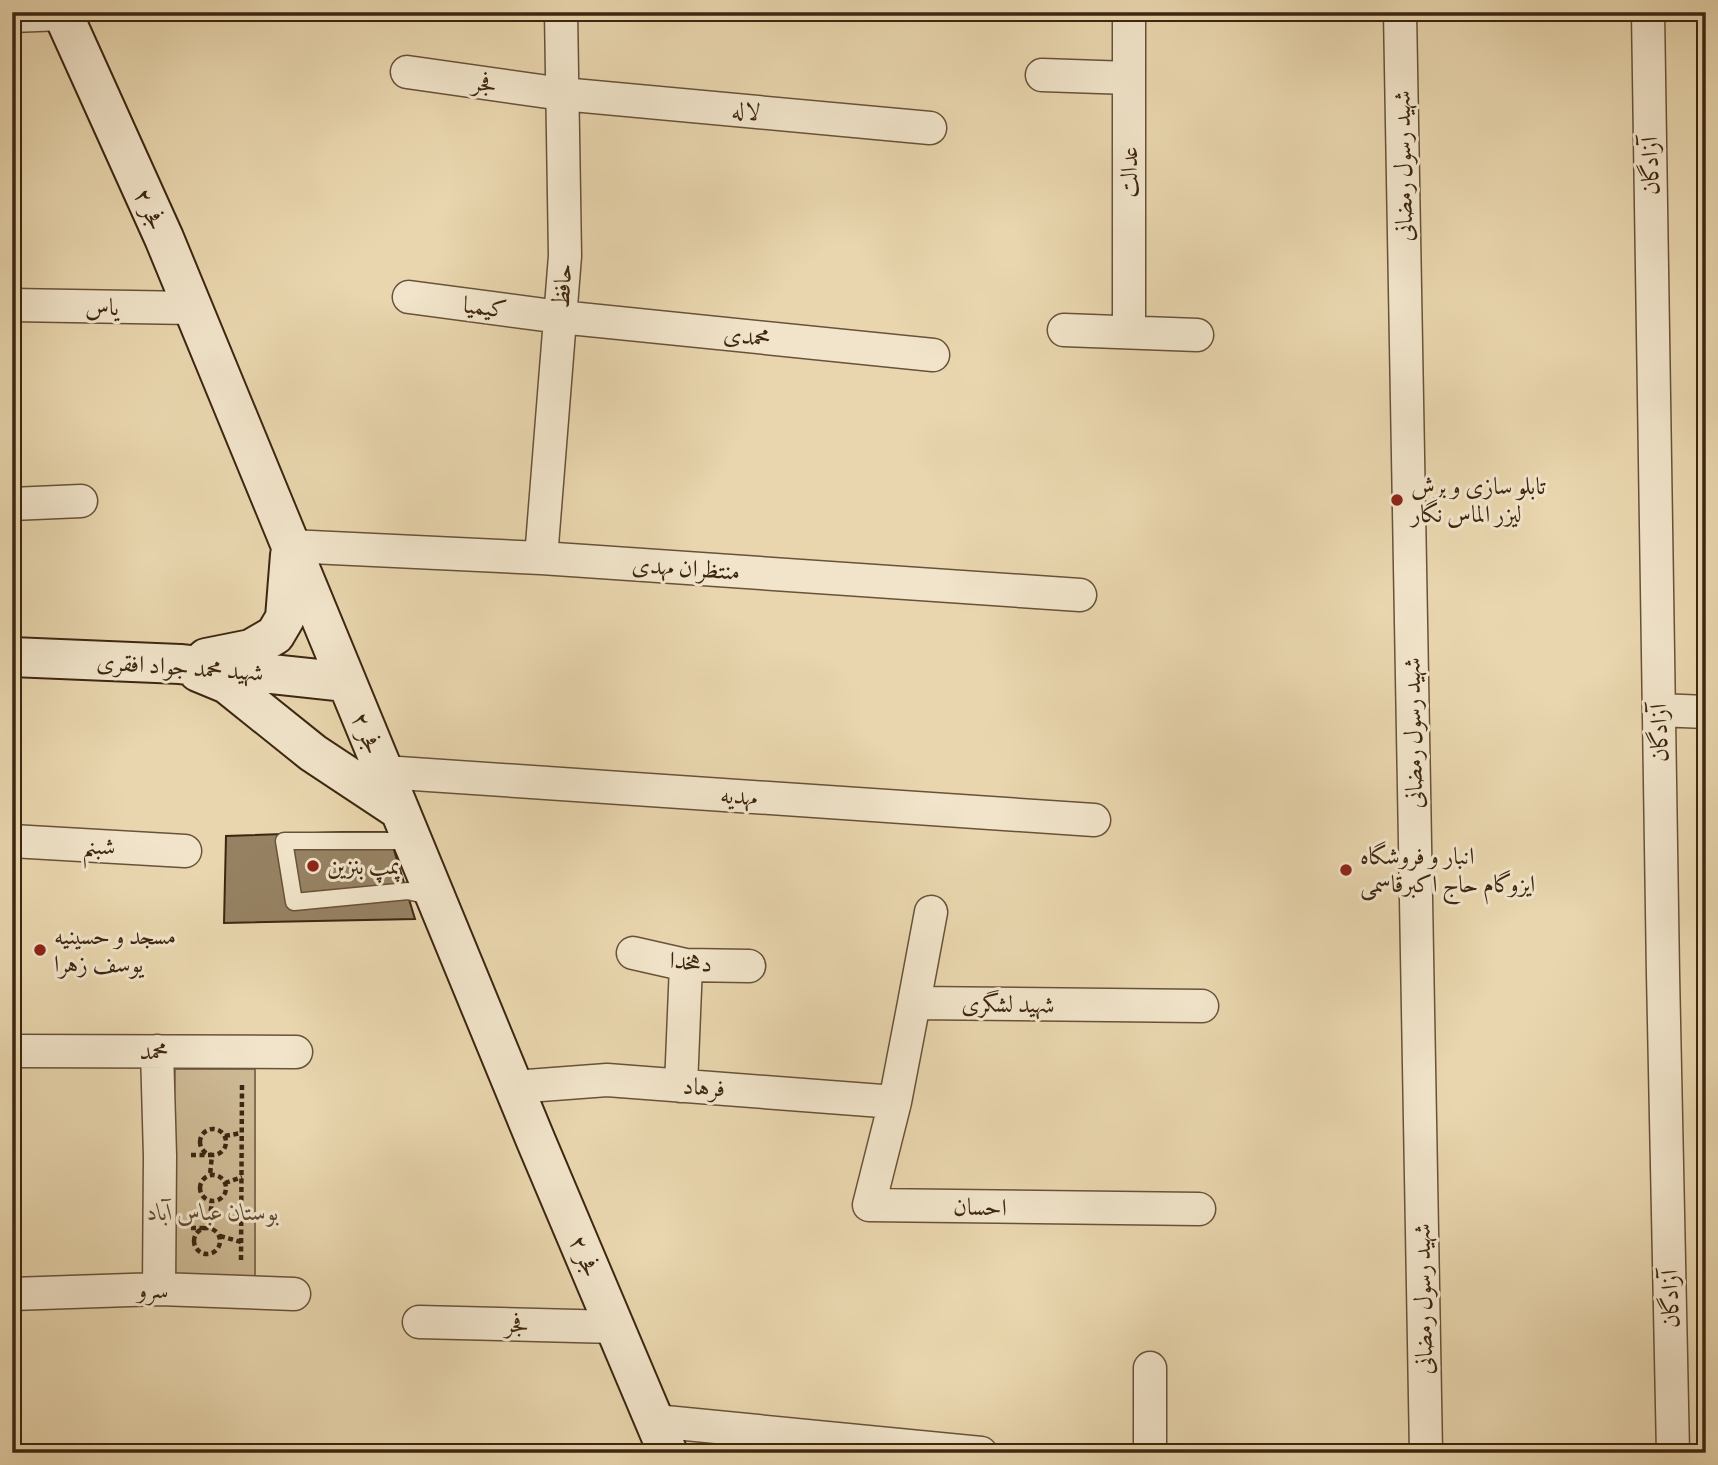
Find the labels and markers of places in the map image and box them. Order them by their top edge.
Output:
place label: تابلو سازی و برش لیزر الماس نگار [1409,470,1546,530]
marker: تابلو سازی و برش لیزر الماس نگار [1389,492,1405,508]
place label: انبار و فروشگاه ایزوگام حاج اکبرقاسمی [1360,840,1535,905]
place label: پمپ بنزین [327,850,401,883]
marker: پمپ بنزین [305,858,321,874]
marker: انبار و فروشگاه ایزوگام حاج اکبرقاسمی [1338,862,1354,878]
place label: مسجد و حسینیه یوسف زهرا [54,920,176,980]
marker: مسجد و حسینیه یوسف زهرا [32,942,48,958]

